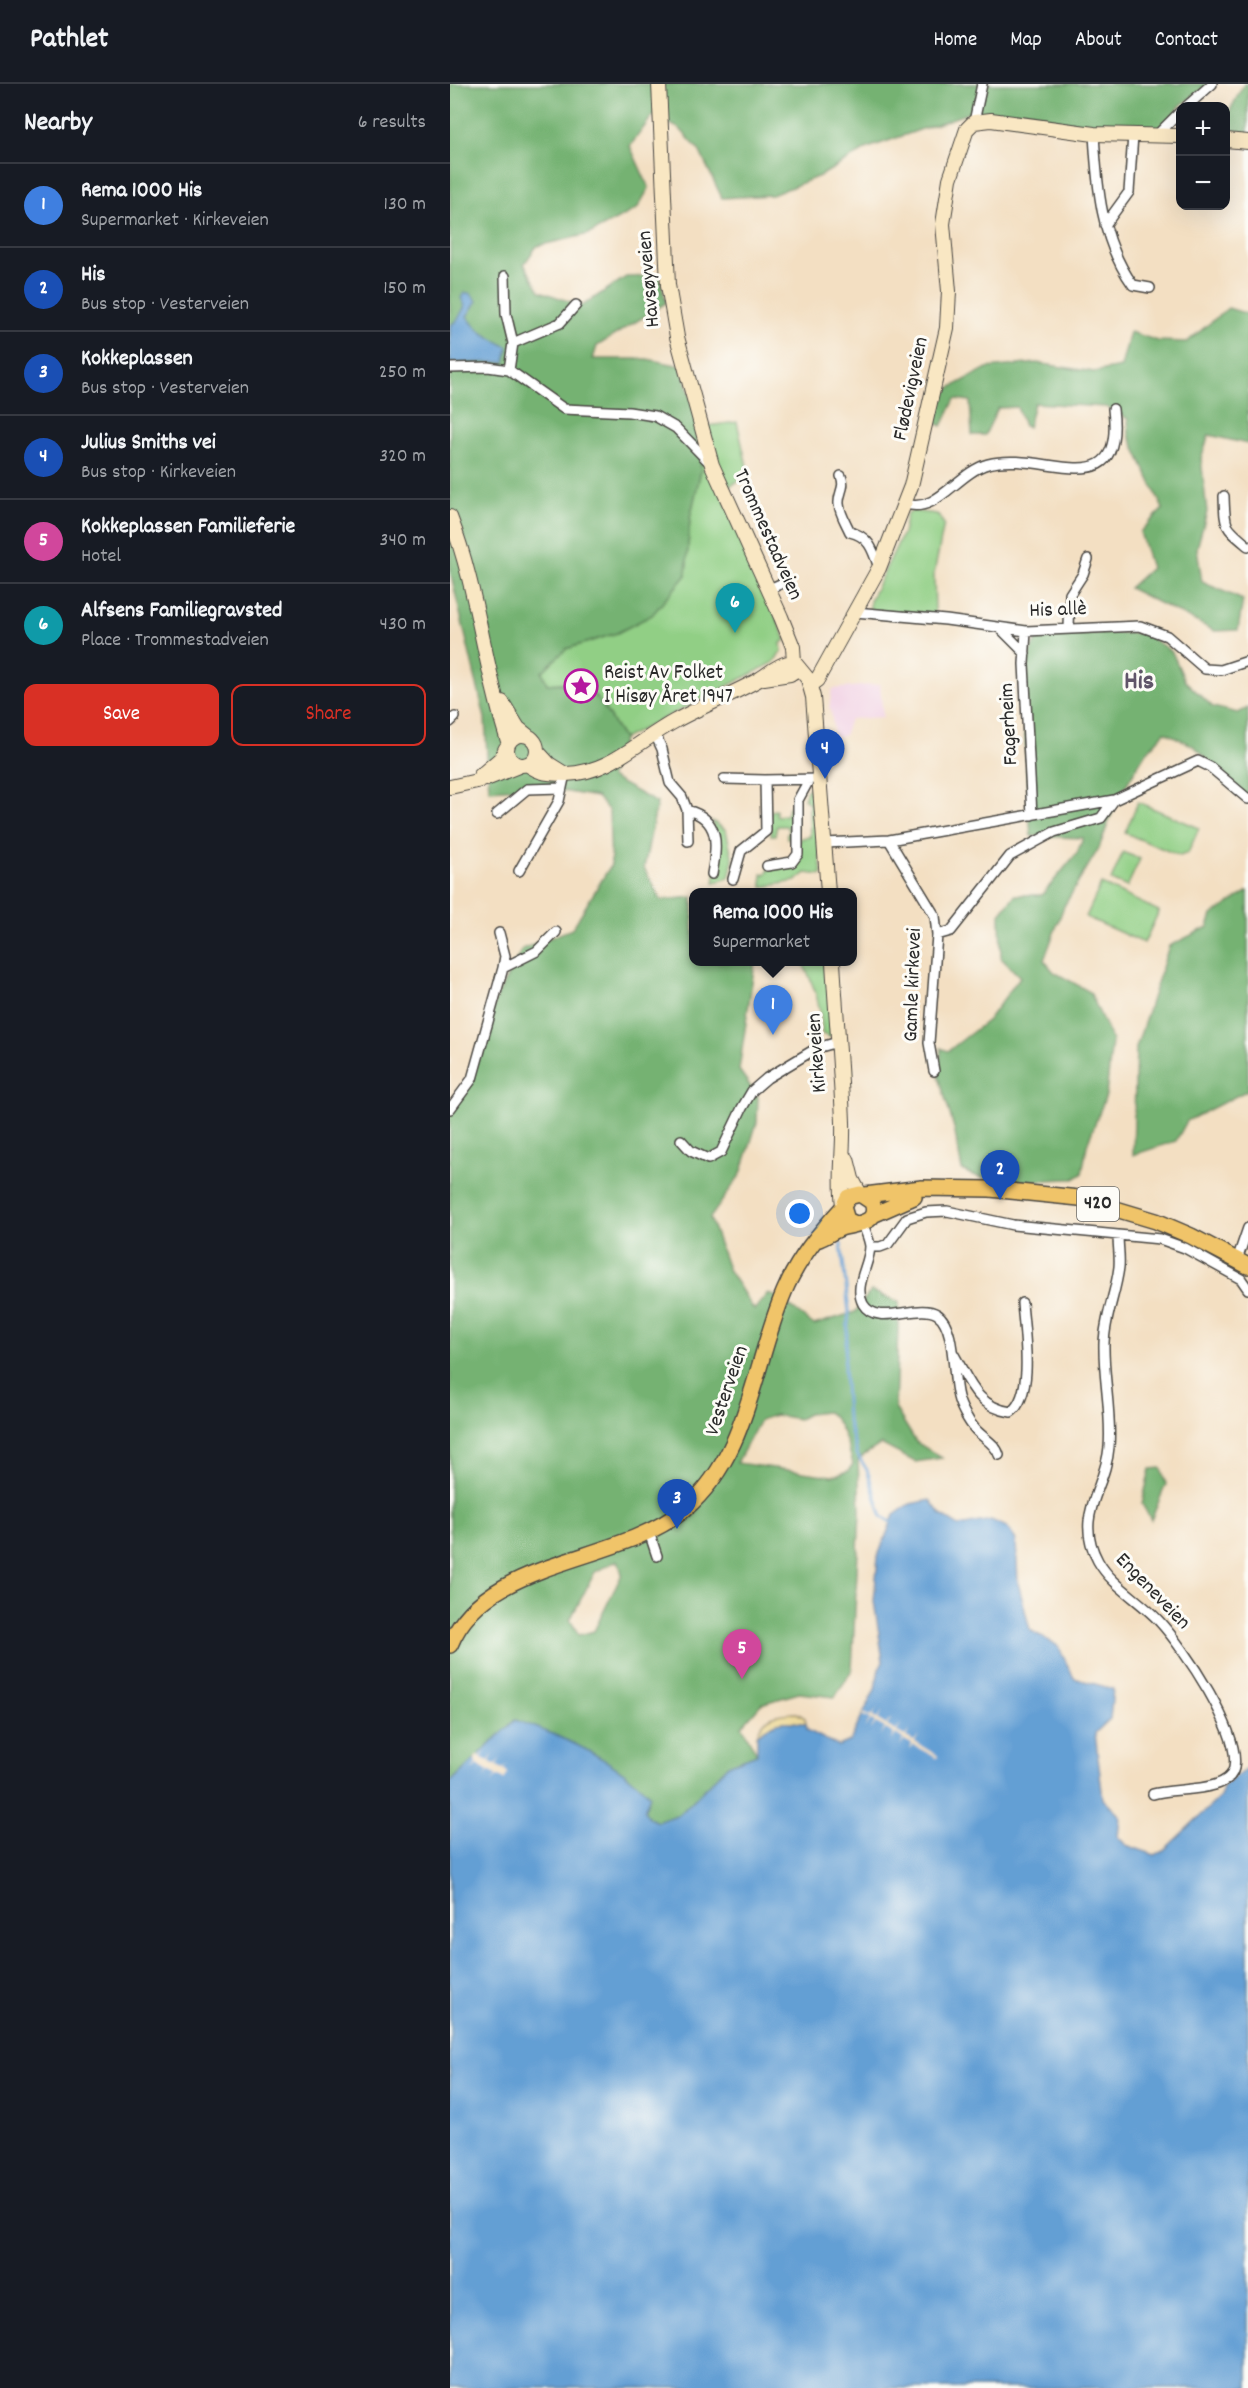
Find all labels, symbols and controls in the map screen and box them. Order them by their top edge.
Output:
text: Pathlet [30,21,108,61]
text: Home [933,26,977,56]
text: Map [1010,26,1042,56]
text: About [1075,26,1122,56]
text: Contact [1155,26,1218,56]
map controls [1176,102,1230,210]
button: + [1176,102,1230,156]
text: Nearby [24,105,92,142]
text: 6 results [358,109,426,137]
button: − [1176,156,1230,210]
text: Rema 1000 His [81,176,202,207]
text: 1 [41,191,46,219]
text: 130 m [384,191,426,219]
text: Supermarket · Kirkeveien [81,207,269,235]
street label: Havsøyveien [631,229,669,329]
text: His [81,260,106,291]
text: 2 [39,275,48,303]
text: 150 m [383,275,426,303]
text: Bus stop · Vesterveien [81,291,249,319]
street label: Flødevigveien [886,334,938,444]
text: Kokkeplassen [81,344,193,375]
text: 3 [39,359,48,387]
text: 250 m [379,359,426,387]
text: Bus stop · Vesterveien [81,375,249,403]
text: Julius Smiths vei [81,428,216,459]
text: 4 [39,443,48,471]
text: 320 m [379,443,426,471]
text: Bus stop · Kirkeveien [81,459,236,487]
street label: Trommestadveien [725,465,809,605]
text: Kokkeplassen Familieferie [81,512,295,543]
text: 5 [39,527,48,555]
text: 340 m [380,527,426,555]
text: Hotel [81,543,121,571]
pin: 6 [716,584,754,633]
street label: His allè [1029,595,1087,627]
text: Alfsens Familiegravsted [81,596,282,627]
text: 6 [39,611,48,639]
text: 430 m [380,611,426,639]
text: Place · Trommestadveien [81,627,269,655]
place label: Reist Av Folket I Hisøy Året 1947 [604,659,733,713]
district label: His [1124,663,1154,702]
place icon: Reist Av Folket I Hisøy Året 1947 [563,668,599,704]
street label: Fagerheim [993,682,1027,766]
button: Save [24,684,219,746]
button: Share [231,684,426,746]
pin: 4 [806,730,844,779]
popup [689,888,857,966]
text: Rema 1000 His [712,898,834,929]
street label: Gamle kirkevei [897,927,931,1042]
text: Supermarket [712,929,810,957]
pin: 1 [754,986,792,1035]
street label: Kirkeveien [800,1012,836,1094]
pin: 2 [980,1150,1020,1200]
road number: 420 [1077,1187,1119,1221]
your location [785,1199,814,1228]
street label: Vesterveien [699,1342,757,1440]
pin: 3 [658,1480,696,1529]
street label: Engeneveien [1107,1547,1197,1637]
pin: 5 [722,1630,762,1679]

